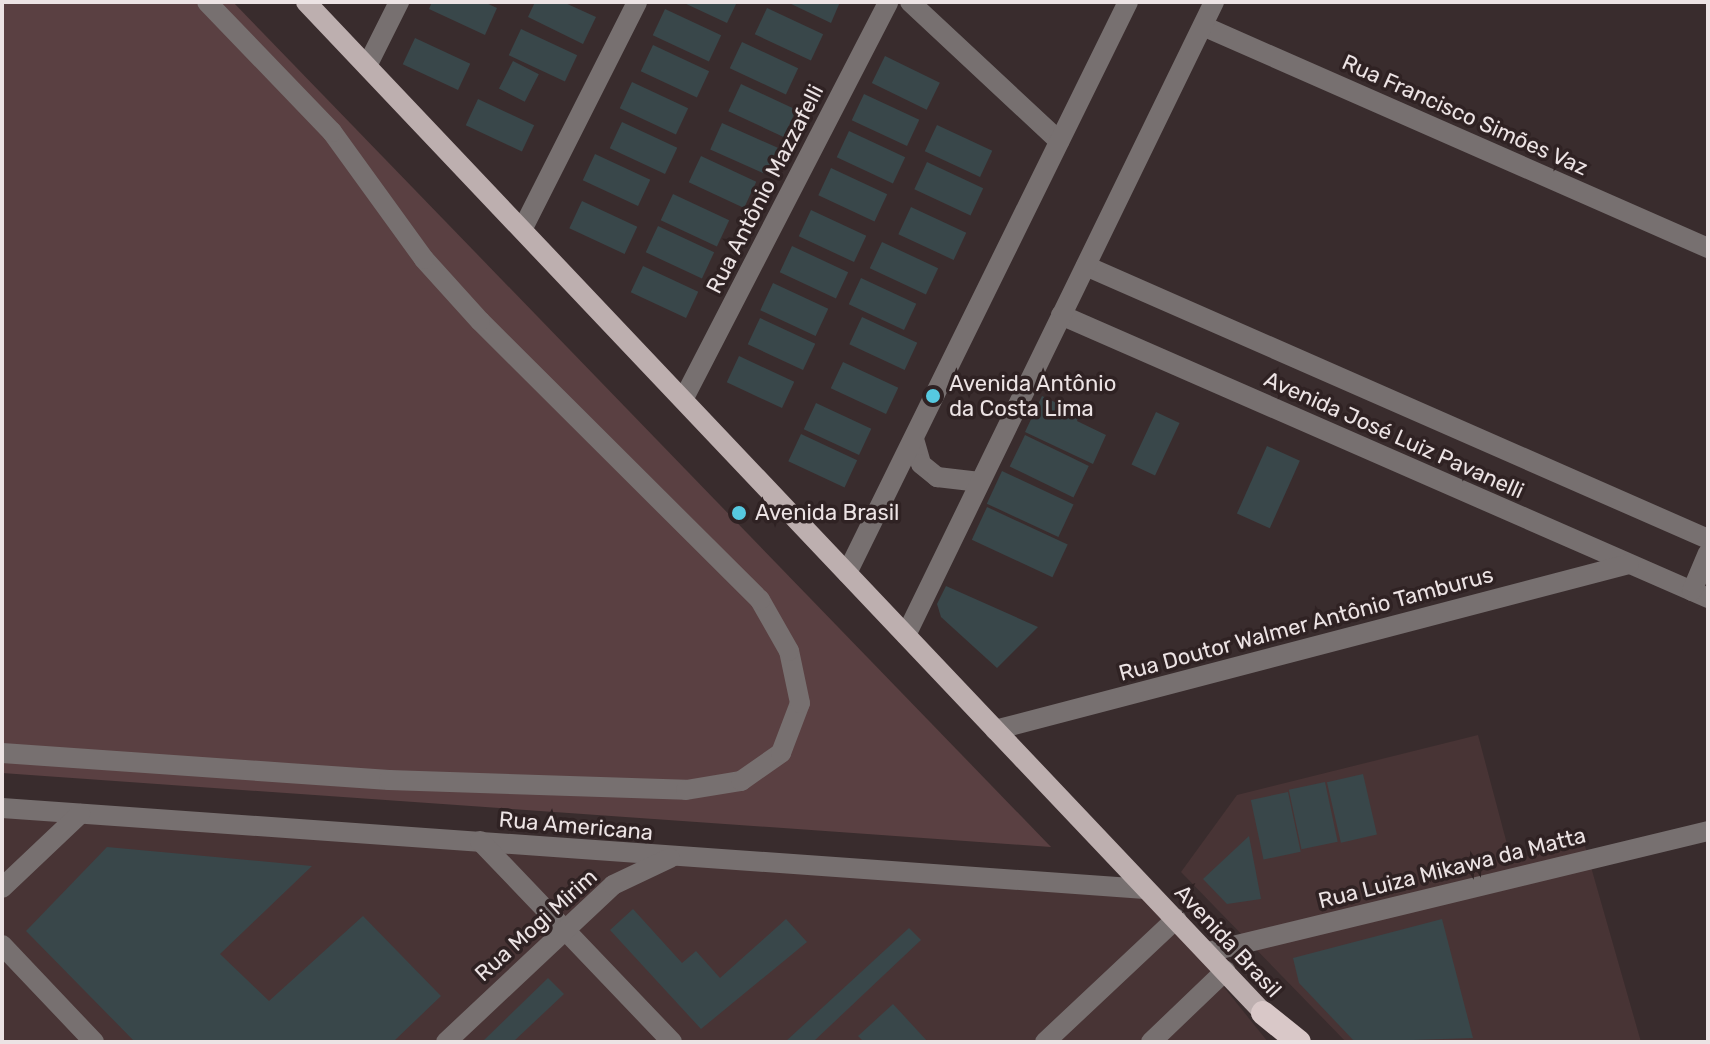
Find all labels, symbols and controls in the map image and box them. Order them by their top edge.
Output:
street label: Rua Francisco Simões Vaz [1338,49,1592,181]
street label: Rua Antônio Mazzafelli [701,80,829,298]
street label: Avenida José Luiz Pavanelli [1260,366,1528,504]
place label: Avenida Antônio da Costa Lima [949,370,1117,422]
marker: Avenida Antônio da Costa Lima [924,387,942,405]
place label: Avenida Brasil [755,500,899,526]
marker: Avenida Brasil [730,504,748,522]
street label: Rua Doutor Walmer Antônio Tamburus [1115,561,1497,687]
street label: Rua Americana [498,806,654,846]
street label: Rua Luiza Mikawa da Matta [1315,822,1589,914]
street label: Rua Mogi Mirim [470,863,602,987]
street label: Avenida Brasil [1169,879,1287,1003]

